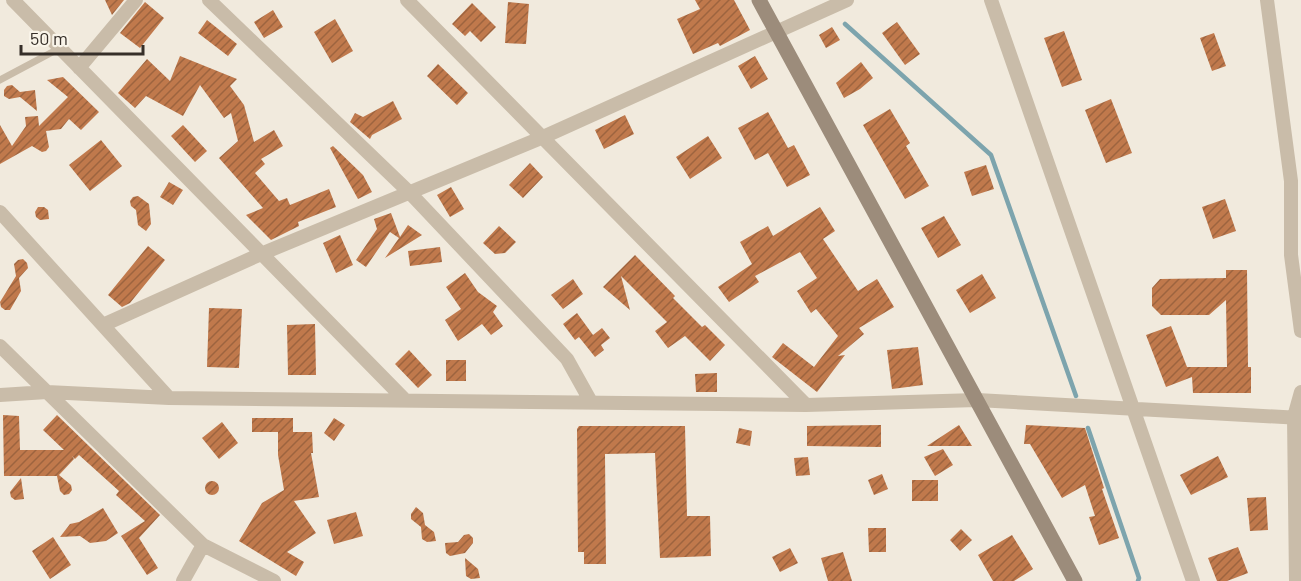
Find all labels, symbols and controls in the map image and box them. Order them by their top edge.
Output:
scale bar [21,18,142,56]
text: 50 m [30,27,68,49]

